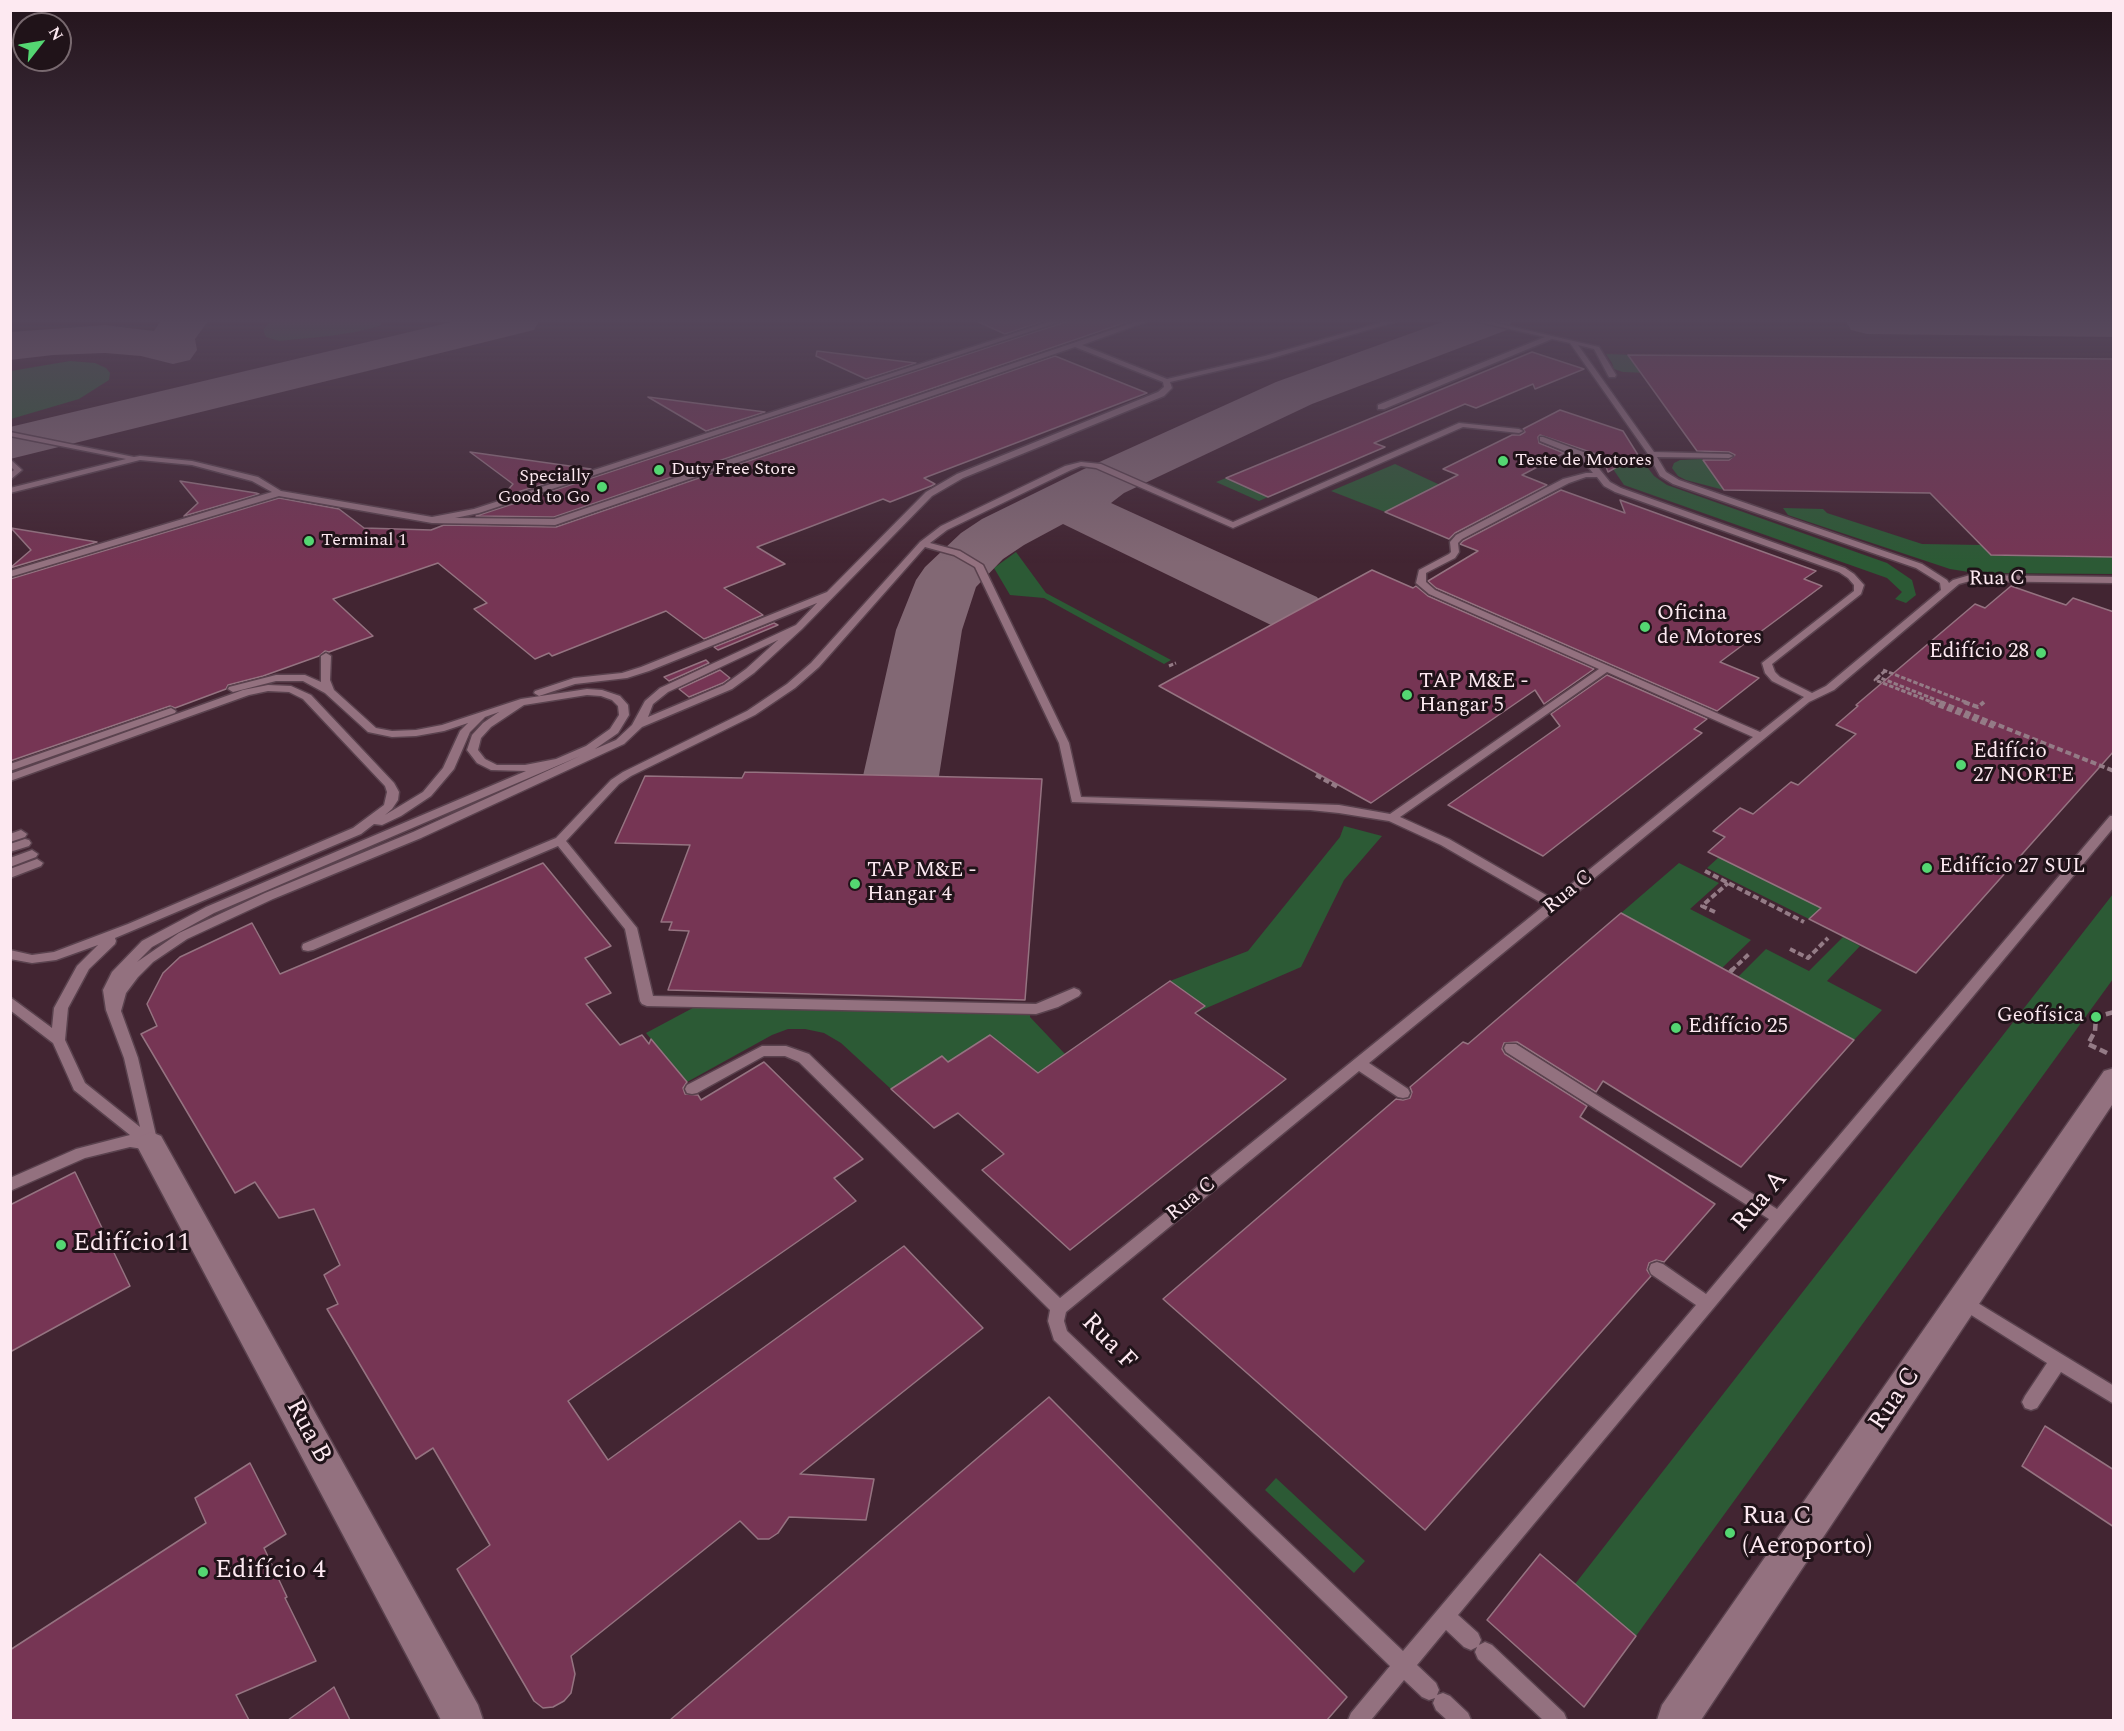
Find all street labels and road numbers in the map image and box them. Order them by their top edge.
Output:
street label: Rua C [1969,567,2025,593]
street label: Rua C [1539,865,1599,921]
street label: Rua A [1726,1165,1796,1239]
street label: Rua C [1162,1172,1222,1228]
street label: Rua F [1074,1308,1142,1378]
street label: Rua C [1864,1362,1928,1438]
street label: Rua B [277,1395,337,1469]

